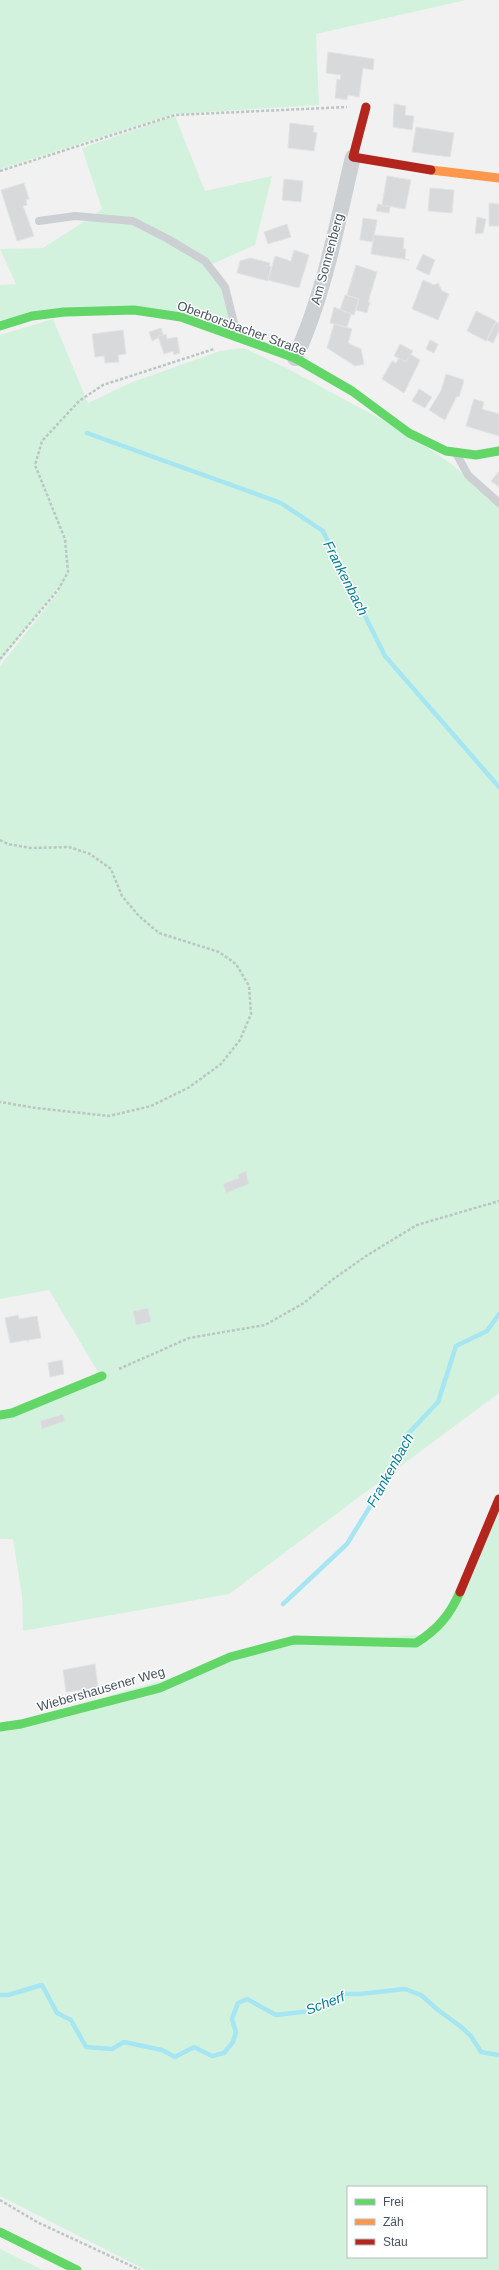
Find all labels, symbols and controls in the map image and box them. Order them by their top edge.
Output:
street label: Am Sonnenberg [308,212,346,306]
street label: Oberborsbacher Straße [175,298,309,358]
water label: Frankenbach [320,538,372,618]
water label: Frankenbach [363,1430,417,1510]
street label: Wiebershausener Weg [35,1664,167,1714]
water label: Scherf [303,1988,349,2018]
legend [347,2186,487,2258]
text: Frei [383,2195,404,2209]
text: Zäh [383,2215,404,2229]
text: Stau [383,2235,408,2249]

